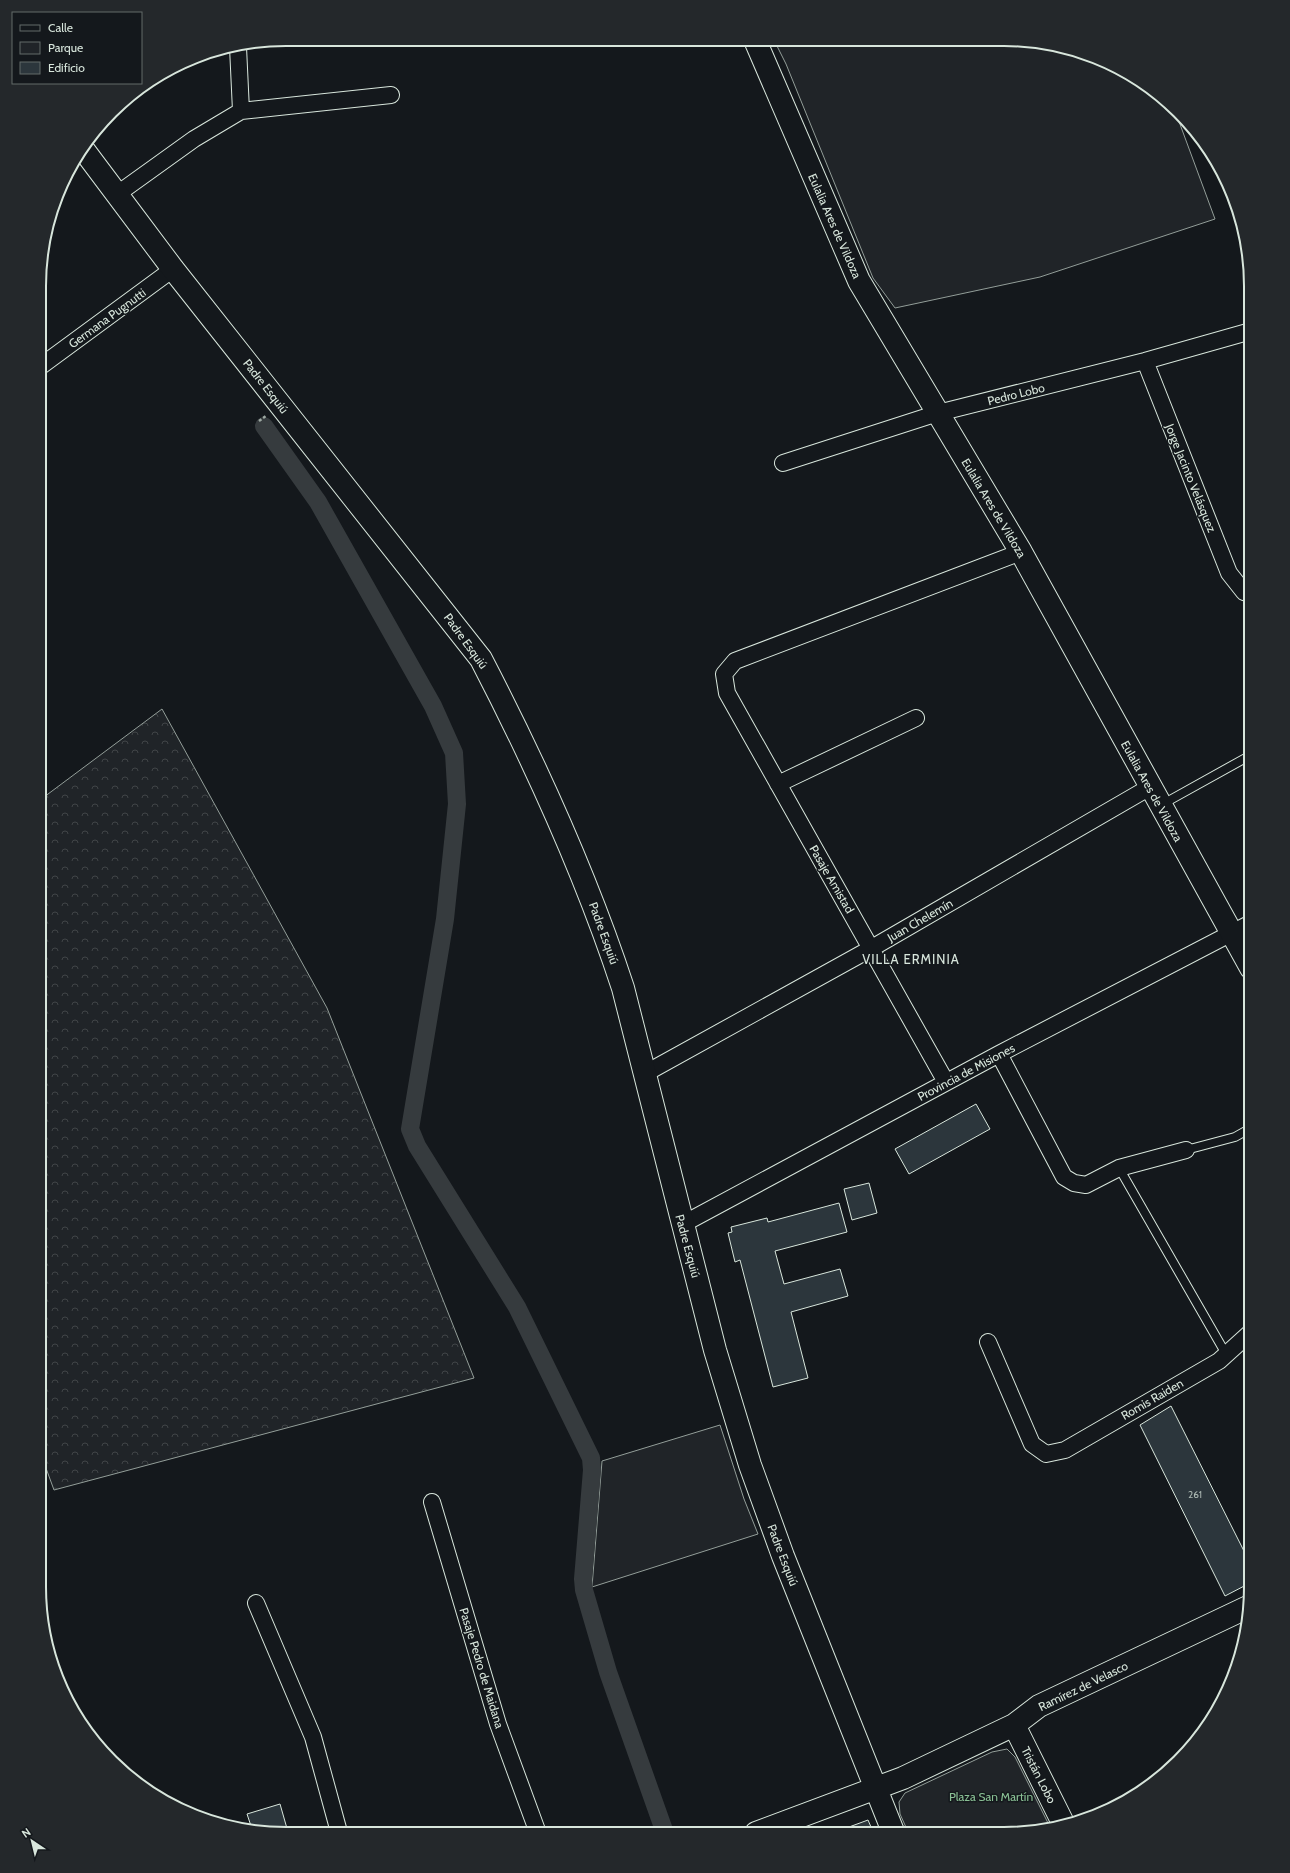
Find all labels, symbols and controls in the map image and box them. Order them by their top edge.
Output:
legend [12,12,142,84]
text: Calle [48,20,73,35]
text: Parque [48,40,83,55]
text: Edificio [48,60,85,75]
street label: Eulalia Ares de Vildoza [805,171,865,281]
street label: Germana Pugnutti [65,285,149,351]
street label: Padre Esquiú [240,356,292,416]
street label: Pedro Lobo [986,380,1046,408]
street label: Jorge Jacinto Velásquez [1162,421,1220,535]
street label: Eulalia Ares de Vildoza [958,456,1030,561]
street label: Padre Esquiú [441,610,491,672]
street label: Eulalia Ares de Vildoza [1118,738,1186,844]
street label: Pasaje Amistad [806,842,858,916]
street label: Juan Chelemín [884,895,956,945]
street label: Padre Esquiú [586,900,622,966]
district label: VILLA ERMINIA [862,951,960,967]
street label: Provincia de Misiones [915,1040,1017,1104]
street label: Padre Esquiú [672,1213,704,1279]
street label: Romis Raiden [1118,1375,1186,1423]
house number: 261 [1188,1488,1202,1501]
street label: Padre Esquiú [764,1522,802,1588]
street label: Pasaje Pedro de Maidana [456,1606,508,1730]
street label: Ramírez de Velasco [1036,1658,1131,1714]
street label: Tristán Lobo [1018,1744,1060,1806]
park label: Plaza San Martín [949,1789,1033,1804]
north arrow [12,1821,52,1861]
text: N [19,1825,33,1841]

